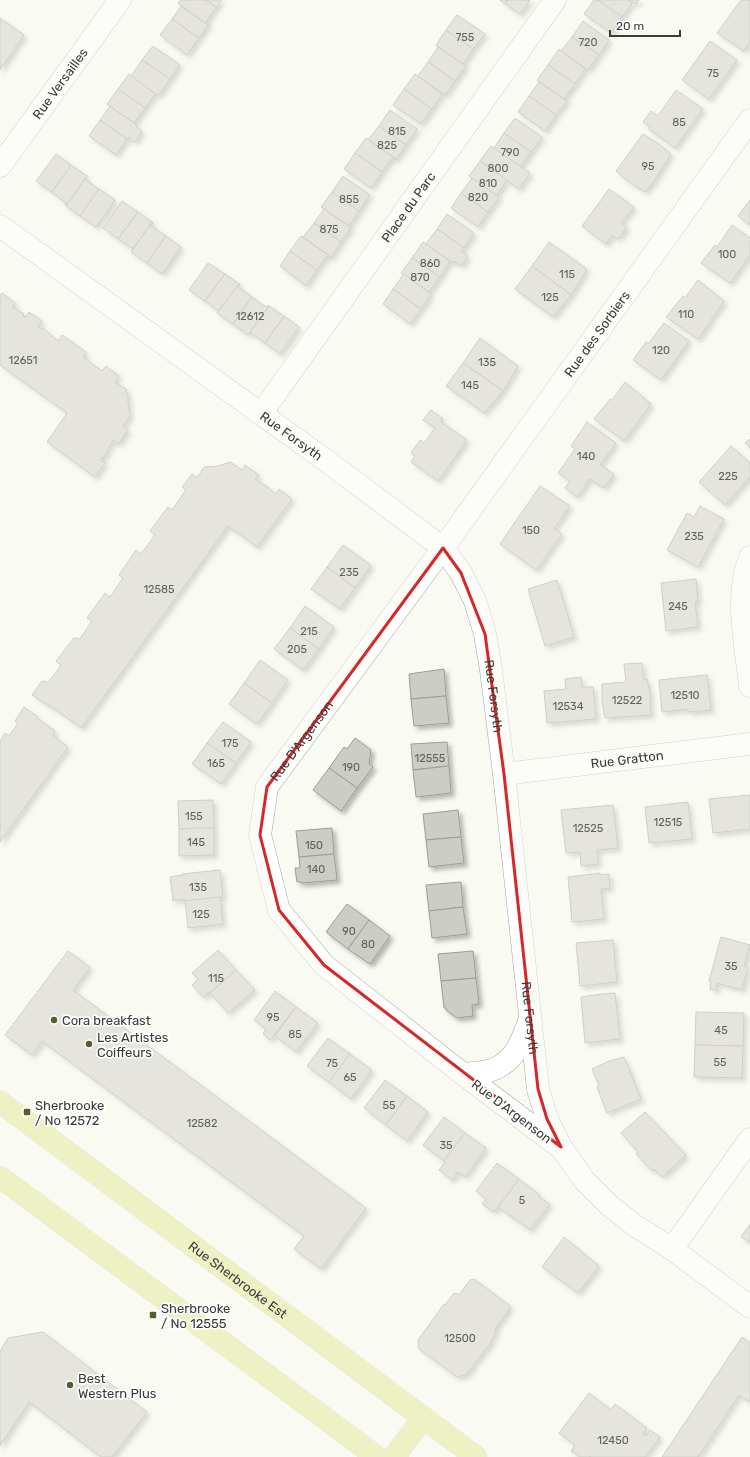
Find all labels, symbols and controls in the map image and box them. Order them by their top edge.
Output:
scale bar [610,12,680,38]
text: 20 m [616,19,644,33]
house number: 755 [456,31,475,44]
house number: 720 [578,36,598,49]
street label: Rue Versailles [30,45,91,122]
house number: 75 [707,67,720,80]
house number: 85 [672,116,686,129]
house number: 815 [388,125,407,138]
house number: 825 [377,139,397,152]
house number: 790 [500,146,520,159]
house number: 95 [641,160,655,173]
house number: 800 [488,162,508,175]
street label: Place du Parc [378,169,438,245]
house number: 810 [479,177,497,190]
house number: 820 [468,191,488,204]
house number: 855 [339,193,359,206]
house number: 875 [319,223,339,236]
house number: 100 [718,248,736,261]
house number: 860 [420,257,440,270]
house number: 115 [559,268,575,281]
house number: 870 [410,271,430,284]
street label: Rue des Sorbiers [561,288,633,380]
house number: 125 [541,291,559,304]
house number: 110 [678,308,694,321]
house number: 12612 [236,310,264,323]
house number: 120 [652,344,670,357]
house number: 12651 [9,354,37,367]
house number: 135 [478,356,496,369]
house number: 145 [461,379,479,392]
street label: Rue Forsyth [257,409,325,464]
house number: 140 [577,450,595,463]
house number: 225 [718,470,738,483]
house number: 150 [522,524,540,537]
house number: 235 [684,530,704,543]
house number: 235 [339,566,359,579]
house number: 12585 [143,583,175,596]
house number: 245 [668,600,688,613]
house number: 215 [300,625,318,638]
house number: 205 [287,643,307,656]
street label: Rue Forsyth [481,659,506,733]
house number: 12510 [670,689,700,702]
house number: 12522 [612,694,642,707]
street label: Rue D'Argenson [267,698,336,784]
house number: 12534 [552,700,584,713]
house number: 175 [222,737,239,750]
street label: Rue Gratton [590,748,664,771]
house number: 12555 [415,752,446,765]
house number: 165 [207,757,225,770]
house number: 190 [342,761,360,774]
house number: 155 [185,810,203,823]
house number: 12515 [654,816,683,829]
house number: 12525 [573,822,604,835]
house number: 145 [187,836,205,849]
house number: 150 [305,839,323,852]
house number: 140 [307,863,325,876]
house number: 135 [189,881,207,894]
house number: 125 [192,908,210,921]
house number: 90 [342,925,356,938]
house number: 80 [361,938,375,951]
house number: 35 [724,960,738,973]
house number: 115 [208,972,224,985]
street label: Rue Forsyth [518,981,541,1055]
house number: 95 [266,1011,280,1024]
place label: Cora breakfast [62,1013,151,1028]
marker: Cora breakfast [49,1015,59,1025]
house number: 45 [714,1024,728,1037]
house number: 85 [288,1028,302,1041]
place label: Les Artistes Coiffeurs [97,1030,169,1060]
marker: Les Artistes Coiffeurs [84,1039,94,1049]
house number: 55 [713,1056,727,1069]
house number: 75 [326,1057,339,1070]
house number: 65 [343,1071,357,1084]
street label: Rue D'Argenson [468,1076,555,1147]
place label: Sherbrooke / No 12572 [35,1098,104,1128]
house number: 55 [382,1099,396,1112]
marker: Sherbrooke / No 12572 [22,1107,32,1117]
house number: 12582 [186,1117,218,1130]
house number: 35 [439,1139,453,1152]
house number: 5 [519,1194,526,1207]
street label: Rue Sherbrooke Est [186,1238,290,1322]
place label: Sherbrooke / No 12555 [161,1301,230,1331]
marker: Sherbrooke / No 12555 [148,1310,158,1320]
house number: 12500 [444,1332,476,1345]
place label: Best Western Plus [78,1371,157,1401]
marker: Best Western Plus [65,1380,75,1390]
house number: 12450 [597,1434,629,1447]

